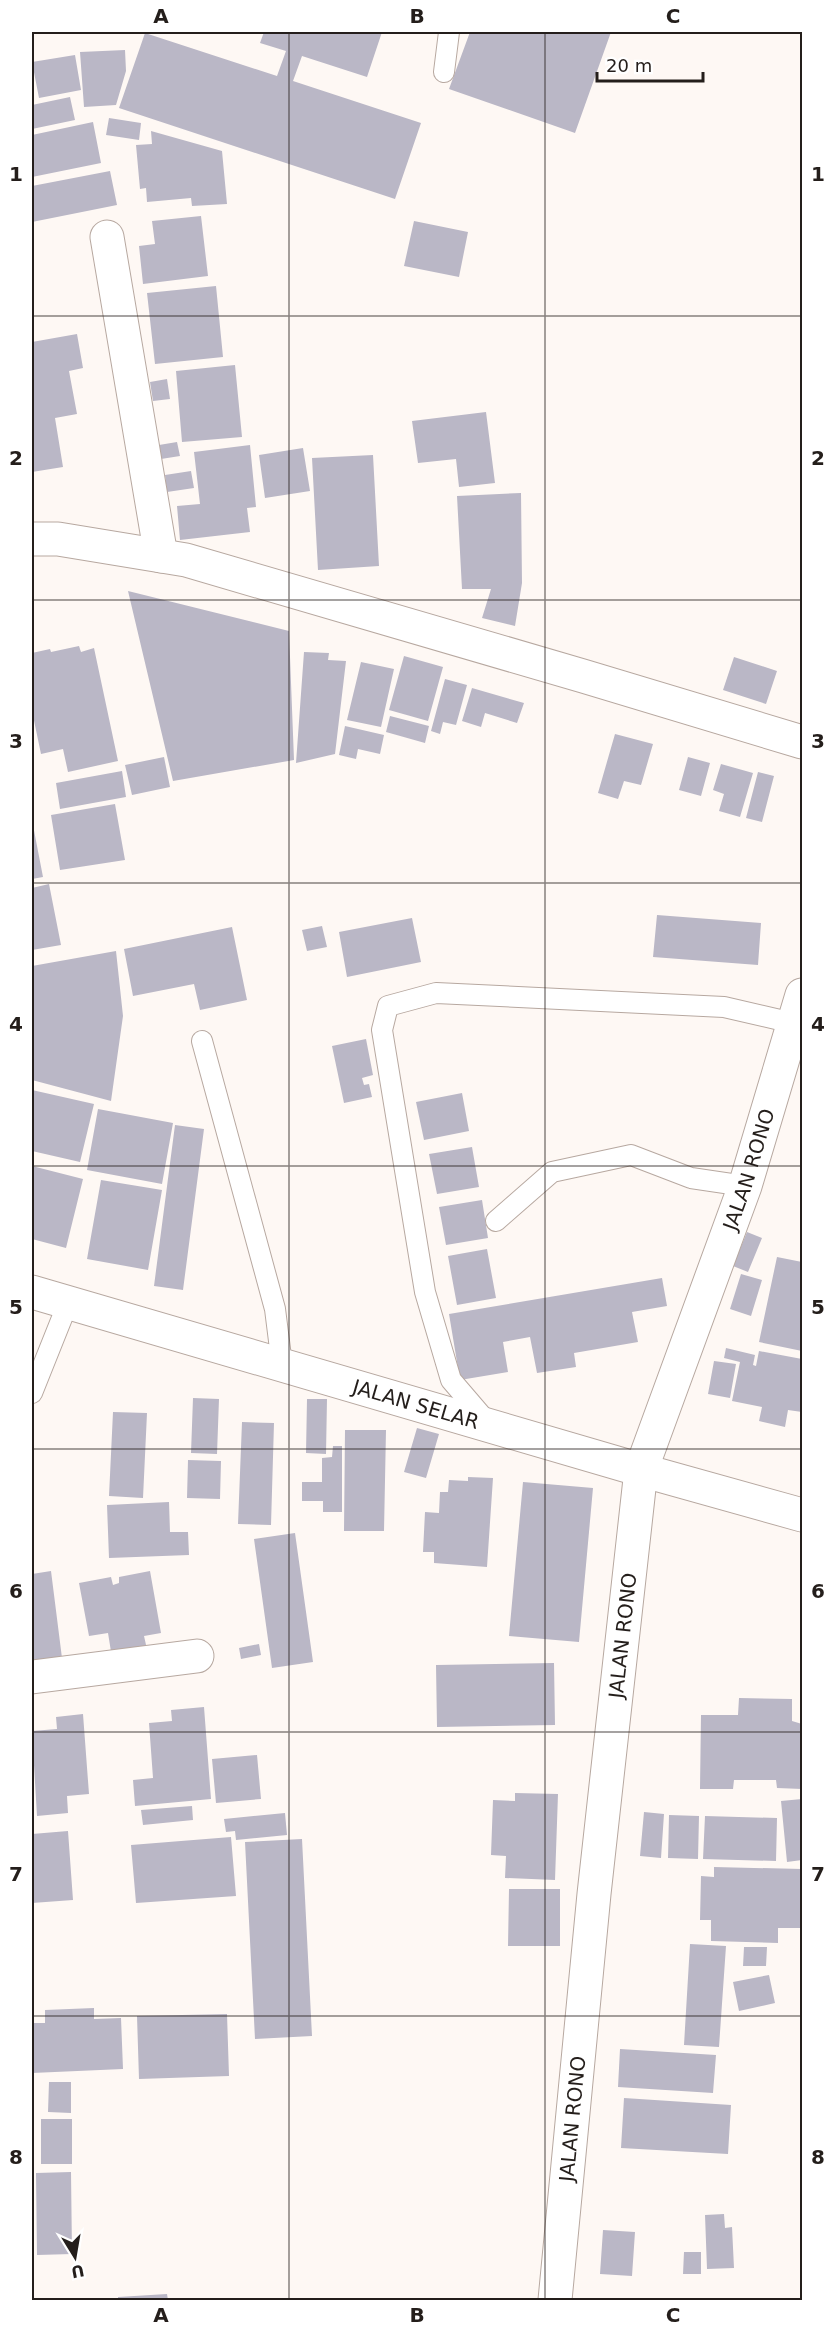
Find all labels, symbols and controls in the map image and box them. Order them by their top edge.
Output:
text: A [153,4,169,28]
text: B [409,4,425,28]
text: C [666,4,680,28]
scale bar [597,45,704,83]
text: 20 m [606,55,652,76]
text: 1 [9,162,23,186]
text: 1 [811,162,825,186]
text: 2 [9,446,23,470]
text: 2 [811,446,825,470]
text: 3 [9,729,23,753]
text: 3 [811,729,825,753]
text: 4 [9,1012,23,1036]
text: 4 [811,1012,825,1036]
street label: JALAN RONO [717,1106,779,1235]
text: 5 [9,1295,23,1319]
text: 5 [811,1295,825,1319]
street label: JALAN SELAR [348,1374,482,1434]
street label: JALAN RONO [604,1571,642,1701]
text: 6 [9,1579,23,1603]
text: 6 [811,1579,825,1603]
text: 7 [9,1862,23,1886]
text: 7 [811,1862,825,1886]
street label: JALAN RONO [554,2055,590,2185]
text: 8 [9,2145,23,2169]
text: 8 [811,2145,825,2169]
north arrow [45,2227,105,2287]
text: U [70,2261,86,2282]
text: A [153,2303,169,2327]
text: B [409,2303,425,2327]
text: C [666,2303,680,2327]

